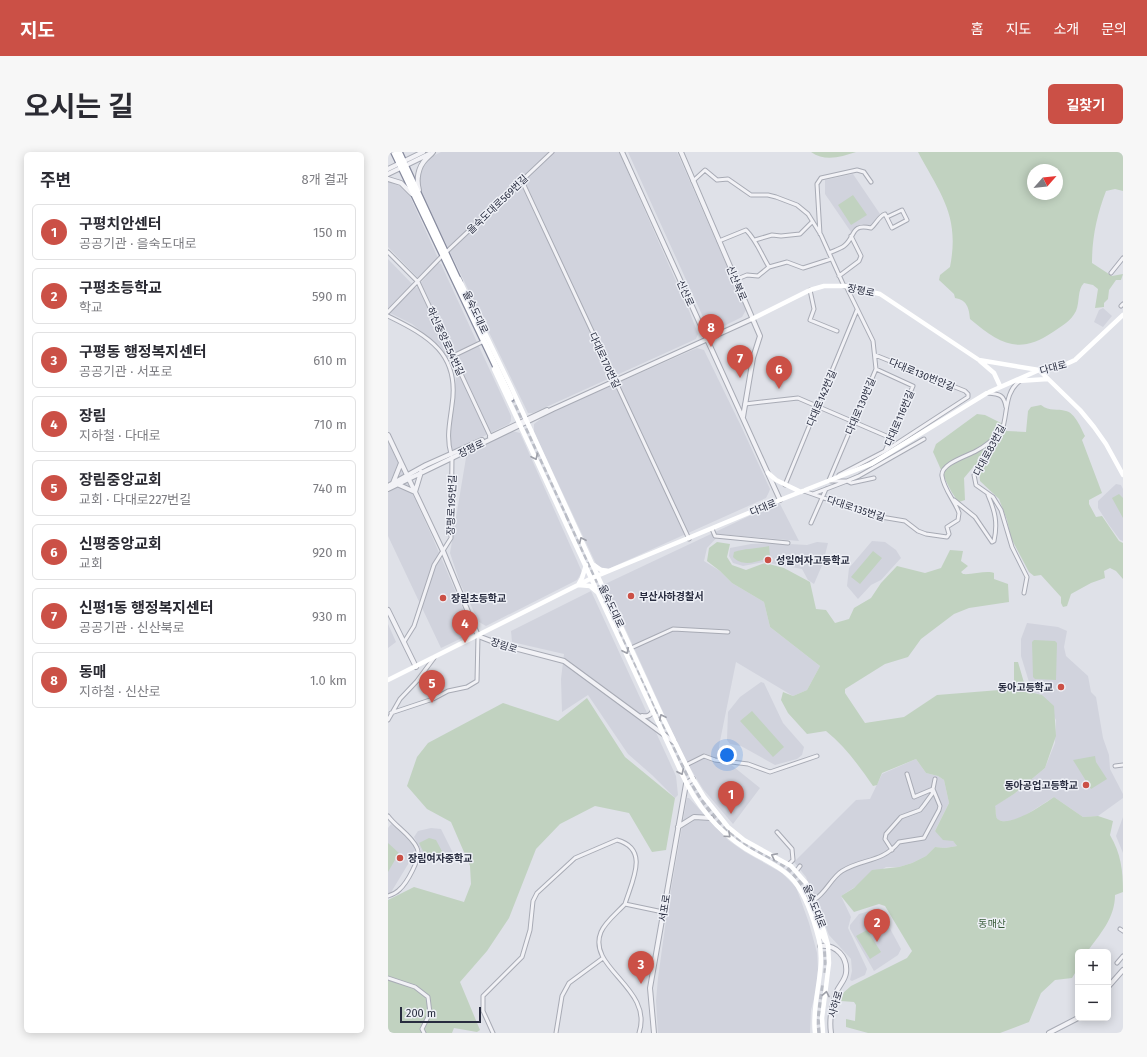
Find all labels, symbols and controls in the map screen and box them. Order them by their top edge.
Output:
text: 지도 [20,19,55,42]
text: 홈 [971,21,984,38]
text: 지도 [1006,21,1031,38]
text: 소개 [1053,21,1079,38]
text: 문의 [1101,21,1127,38]
button: 길찾기 [1048,84,1123,124]
text: 오시는 길 [24,90,134,123]
north arrow [1027,164,1063,200]
text: 주변 [40,170,71,191]
text: 8개 결과 [302,172,348,187]
street label: 을숙도대로569번길 [465,173,531,237]
text: 구평치안센터 [79,215,162,233]
text: 1 [51,225,57,240]
text: 150 m [313,225,347,240]
text: 공공기관 · 을숙도대로 [79,236,197,251]
street label: 신산북로 [723,264,749,303]
street label: 신산로 [674,278,696,308]
text: 구평초등학교 [79,279,162,297]
street label: 장평로 [846,282,876,300]
text: 2 [51,289,57,304]
text: 590 m [312,289,347,304]
street label: 을숙도대로 [460,289,490,336]
text: 학교 [79,300,103,315]
street label: 하신중앙로54번길 [424,305,466,378]
pin: 8 [698,314,724,347]
street label: 다대로170번길 [586,331,622,390]
text: 구평동 행정복지센터 [79,343,207,361]
pin: 7 [727,345,753,378]
text: 3 [51,353,57,368]
text: 610 m [313,353,347,368]
pin: 6 [766,356,792,389]
street label: 다대로130번안길 [887,356,956,394]
street label: 다대로 [1038,359,1068,377]
text: 공공기관 · 서포로 [79,364,173,379]
street label: 다대로142번길 [805,368,839,429]
street label: 다대로130번길 [843,376,878,437]
street label: 다대로116번길 [883,388,917,448]
text: 장림 [79,407,107,425]
text: 4 [50,417,58,432]
text: 710 m [314,417,347,432]
street label: 다대로83번길 [971,423,1008,478]
text: 지하철 · 다대로 [79,428,161,443]
street label: 장평로 [456,438,486,460]
one-way arrow [530,453,538,461]
text: 장림중앙교회 [79,471,162,489]
street label: 장평로195번길 [445,475,459,536]
text: 5 [51,481,57,496]
text: 740 m [313,481,347,496]
text: 교회 · 다대로227번길 [79,492,191,507]
street label: 다대로135번길 [825,494,886,524]
street label: 다대로 [748,497,778,519]
text: 신평중앙교회 [79,535,162,553]
one-way arrow [579,537,587,545]
text: 6 [50,545,58,560]
text: 920 m [312,545,347,560]
place label: 성일여자고등학교 [776,554,850,567]
marker: 성일여자고등학교 [763,555,773,565]
text: 교회 [79,556,103,571]
street label: 을숙도대로 [596,583,626,630]
marker: 부산사하경찰서 [626,591,636,601]
place label: 부산사하경찰서 [639,591,703,603]
place label: 장림초등학교 [451,592,506,605]
marker: 장림초등학교 [438,593,448,603]
text: 신평1동 행정복지센터 [79,599,214,617]
text: 7 [51,609,57,624]
text: 930 m [312,609,347,624]
pin: 4 [452,610,478,643]
text: 공공기관 · 신산북로 [79,620,185,635]
street label: 장림로 [489,636,519,656]
one-way arrow [621,647,629,655]
text: 동매 [79,663,107,681]
pin: 5 [419,670,445,703]
text: 8 [50,673,58,688]
text: 1.0 km [310,673,347,688]
place label: 동아고등학교 [998,681,1053,694]
marker: 동아고등학교 [1056,682,1066,692]
text: 지하철 · 신산로 [79,684,161,699]
one-way arrow [659,714,667,721]
your location [717,745,737,765]
one-way arrow [676,767,684,775]
place label: 동아공업고등학교 [1004,779,1078,792]
marker: 동아공업고등학교 [1081,780,1091,790]
pin: 1 [718,781,744,814]
one-way arrow [723,831,731,838]
place label: 장림여자중학교 [408,852,472,865]
marker: 장림여자중학교 [395,853,405,863]
one-way arrow [770,853,778,861]
street label: 을숙도대로 [800,883,828,930]
street label: 서포로 [657,894,673,923]
pin: 2 [864,909,890,942]
park label: 동매산 [978,918,1006,930]
map controls [1075,949,1111,1021]
button: + [1075,949,1111,985]
pin: 3 [628,951,654,984]
button: − [1075,985,1111,1021]
street label: 사하로 [826,989,846,1019]
one-way arrow [821,991,830,998]
scale bar [400,1005,481,1024]
text: 200 m [406,1007,436,1020]

